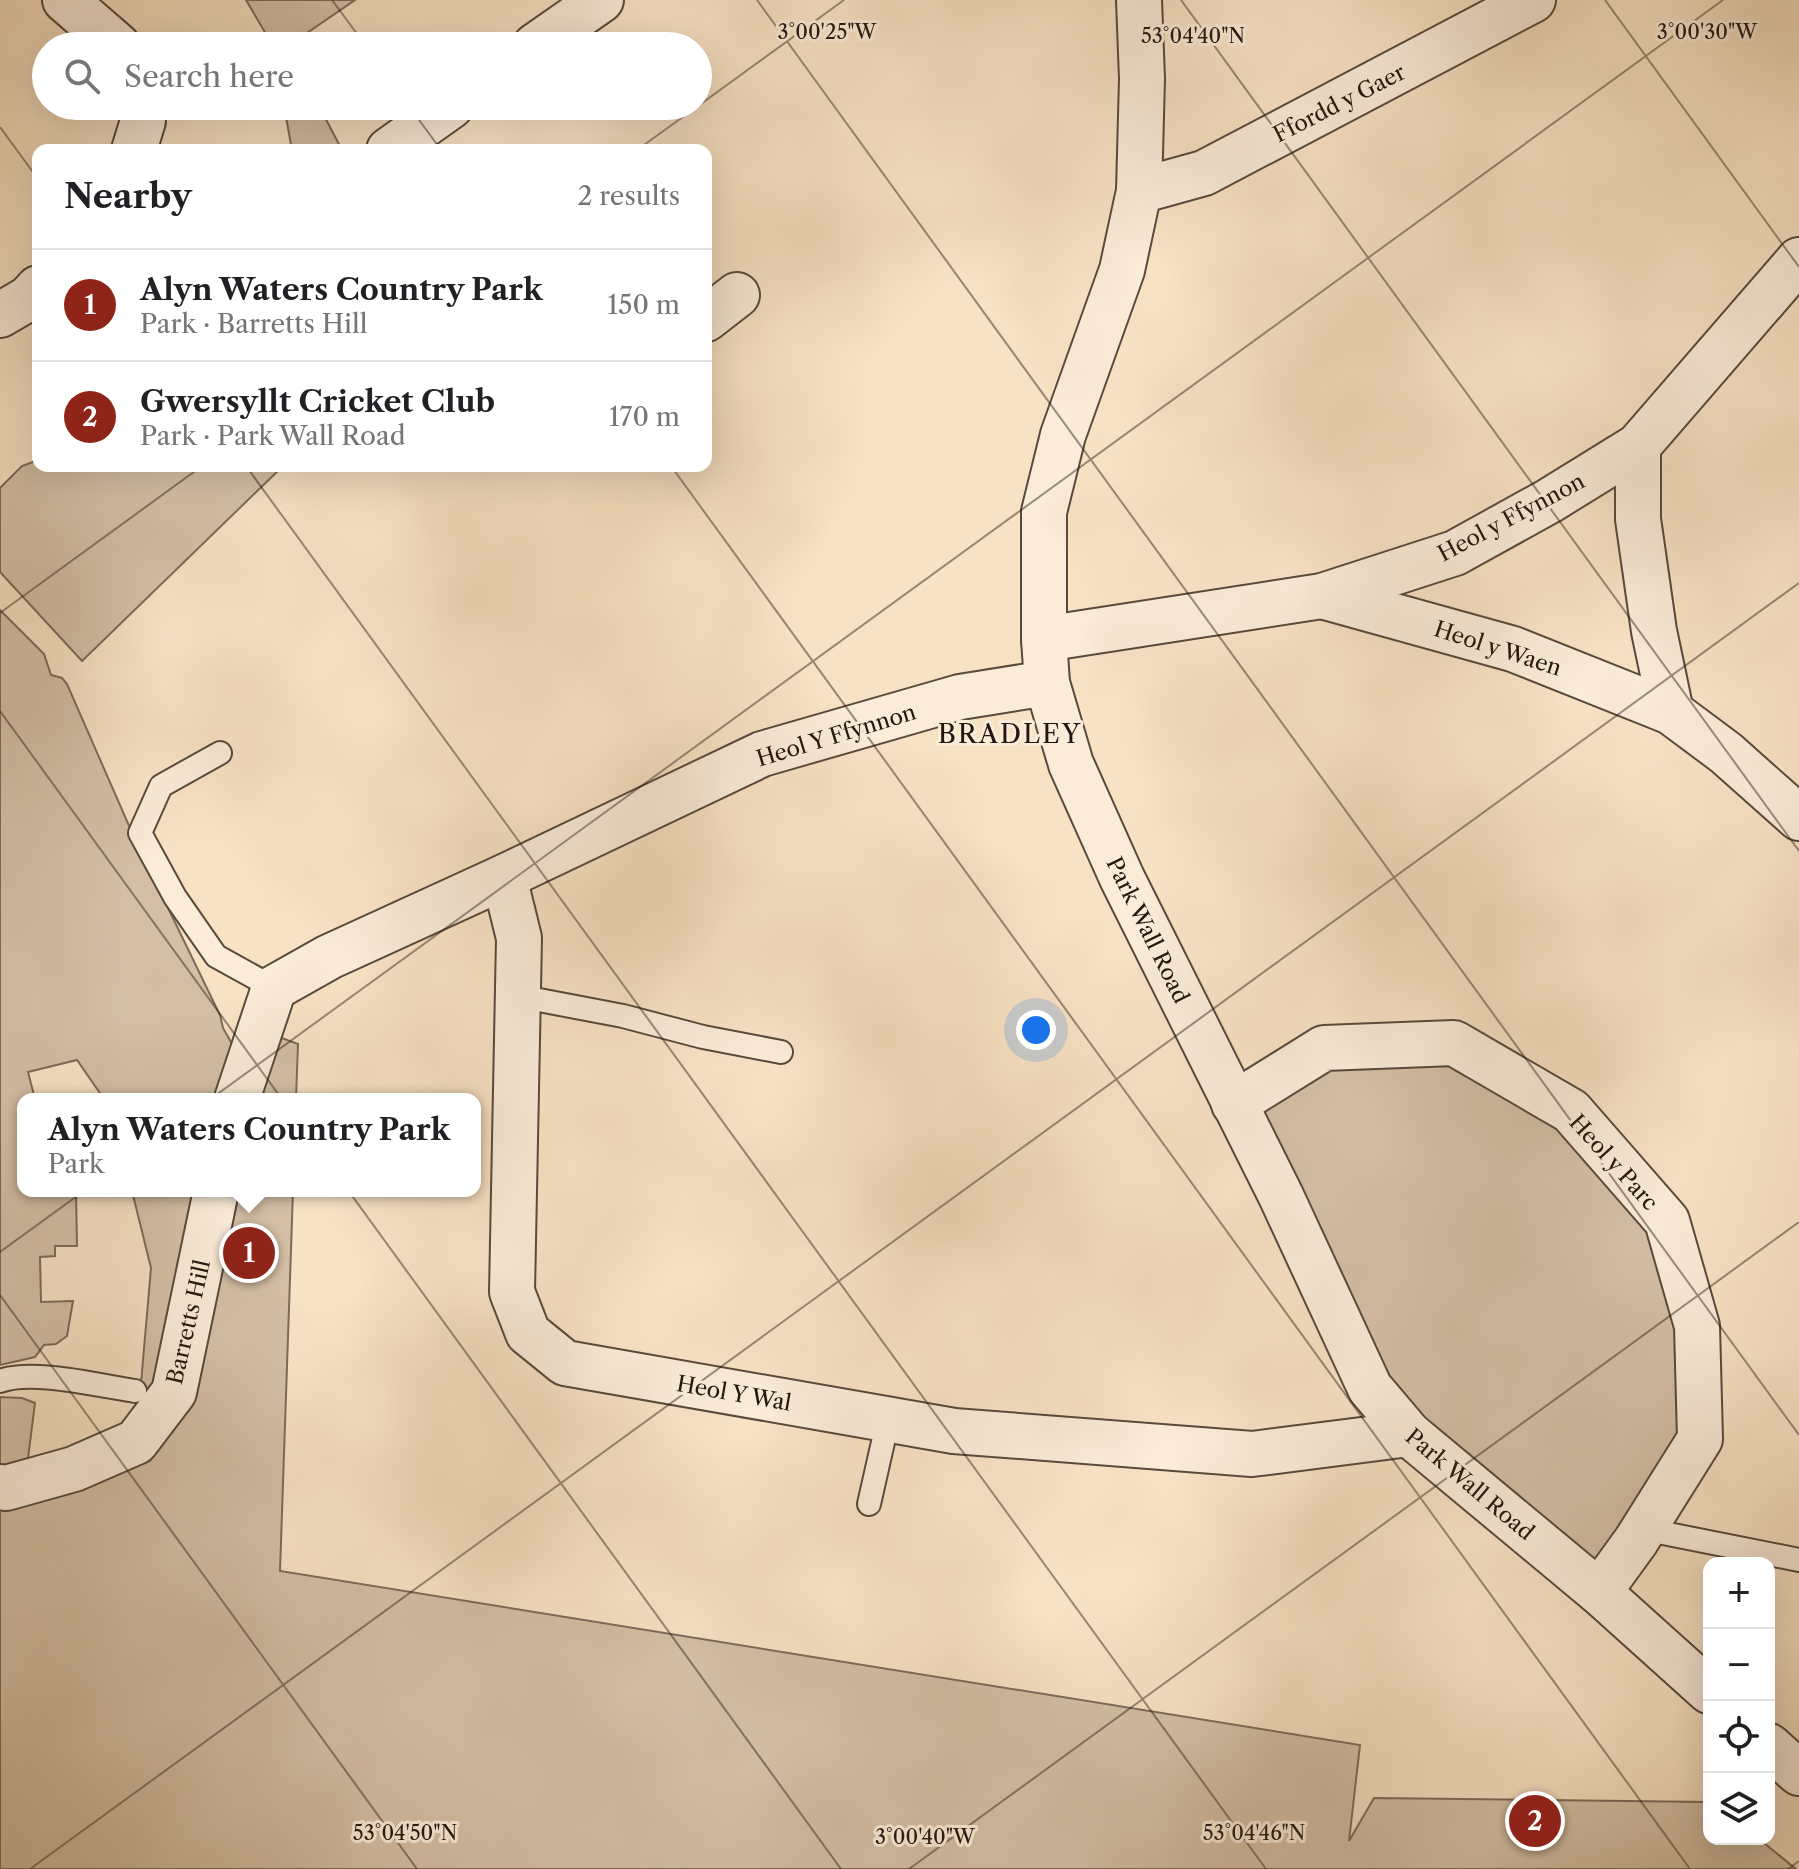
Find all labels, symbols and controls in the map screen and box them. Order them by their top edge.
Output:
text: 3°00'25"W [778,20,878,44]
text: 3°00'30"W [1657,20,1758,44]
text: 53°04'40"N [1141,24,1245,48]
search box [32,32,712,120]
icon: search [60,54,104,98]
text: Search here [124,58,294,95]
street label: Ffordd y Gaer [1269,59,1410,148]
text: Nearby [64,175,192,217]
text: 2 results [577,180,680,212]
text: Alyn Waters Country Park [140,271,543,308]
text: 1 [84,289,96,321]
text: 150 m [607,289,680,321]
text: Park · Barretts Hill [140,308,367,340]
text: Gwersyllt Cricket Club [140,383,495,420]
text: 2 [82,401,98,433]
text: 170 m [609,401,680,433]
text: Park · Park Wall Road [140,420,406,452]
street label: Heol y Ffynnon [1433,467,1589,567]
street label: Heol y Waen [1431,615,1565,682]
street label: Heol Y Ffynnon [753,698,919,773]
district label: BRADLEY [938,718,1082,750]
street label: Park Wall Road [1100,853,1195,1008]
your location [1016,1010,1056,1050]
popup [17,1093,481,1197]
street label: Heol y Parc [1564,1109,1664,1216]
text: Alyn Waters Country Park [48,1111,450,1148]
text: Park [48,1148,104,1180]
pin: 1 [223,1223,275,1283]
street label: Barretts Hill [161,1257,216,1387]
street label: Heol Y Wal [675,1370,794,1417]
street label: Park Wall Road [1400,1423,1539,1546]
map controls [1703,1557,1775,1845]
button: + [1703,1557,1775,1629]
button: − [1703,1629,1775,1701]
button: locate [1703,1701,1775,1773]
button: layers [1703,1773,1775,1845]
pin: 2 [1509,1791,1561,1851]
text: 53°04'50"N [353,1821,457,1845]
text: 53°04'46"N [1203,1821,1305,1845]
text: 3°00'40"W [875,1825,976,1849]

